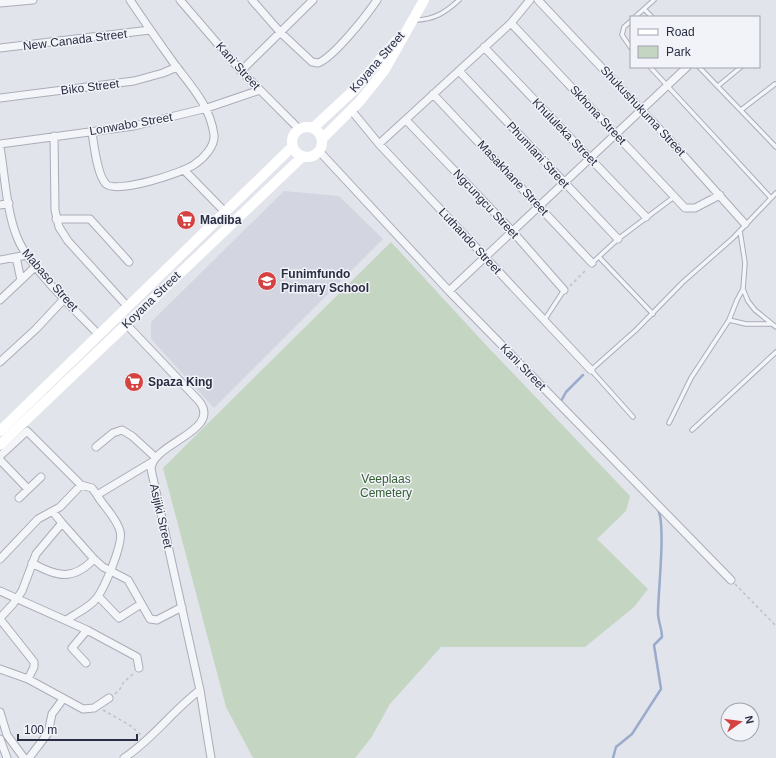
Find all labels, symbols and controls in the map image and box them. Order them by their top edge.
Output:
legend [630,16,760,68]
text: Road [666,25,695,39]
street label: New Canada Street [22,27,128,53]
street label: Koyana Street [347,28,408,95]
street label: Kani Street [213,39,264,93]
text: Park [666,45,692,59]
street label: Shukushukuma Street [598,63,689,159]
street label: Biko Street [60,76,121,98]
street label: Skhona Street [567,82,630,148]
street label: Khululeka Street [529,95,601,169]
street label: Lonwabo Street [88,110,174,138]
street label: Phumlani Street [504,119,573,191]
street label: Masakhane Street [475,138,552,219]
street label: Ngcungcu Street [450,167,522,242]
street label: Luthando Street [436,205,505,277]
supermarket icon: Madiba [175,209,197,231]
place label: Madiba [200,213,242,227]
street label: Mabaso Street [19,246,81,315]
place label: Funimfundo Primary School [281,267,369,295]
street label: Koyana Street [119,268,184,331]
school or university icon: Funimfundo Primary School [256,270,278,292]
street label: Kani Street [497,341,549,394]
supermarket icon: Spaza King [123,371,145,393]
place label: Spaza King [148,375,213,389]
park label: Veeplaas Cemetery [360,472,412,500]
street label: Asijiki Street [147,482,175,550]
north arrow [720,702,760,742]
text: N [743,714,756,725]
scale bar [18,716,137,742]
text: 100 m [24,723,57,737]

